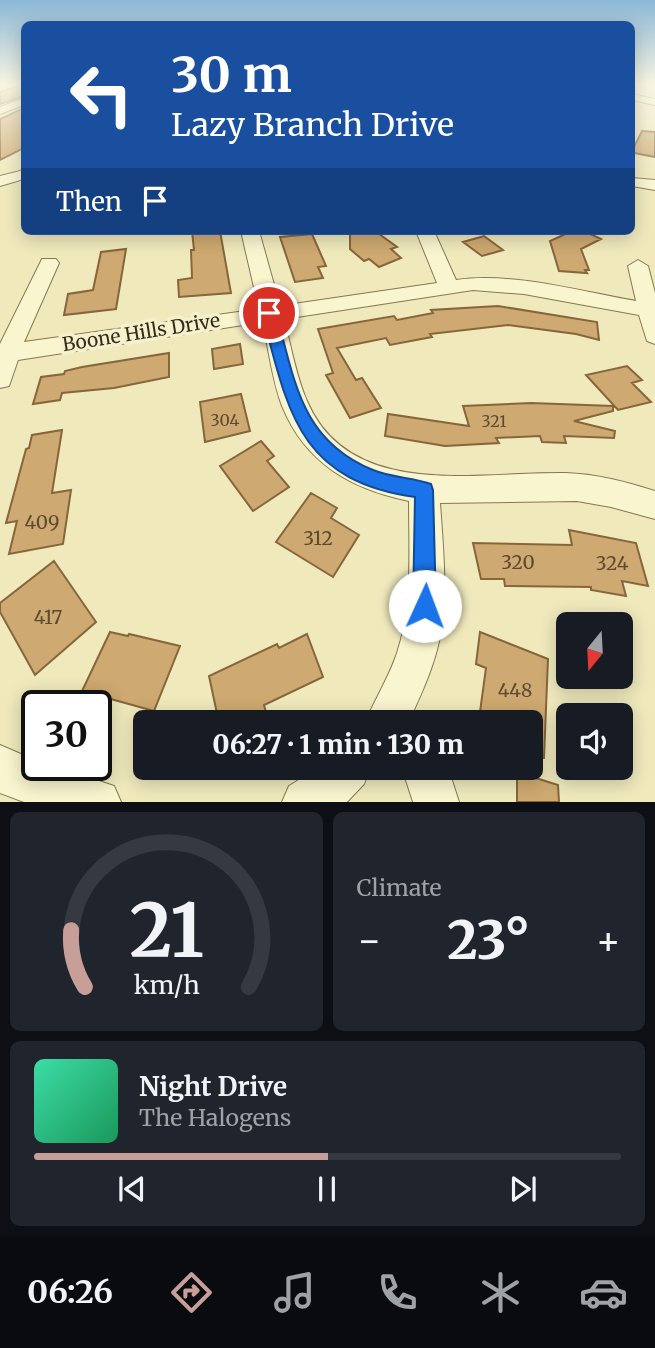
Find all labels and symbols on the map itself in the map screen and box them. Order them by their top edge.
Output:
pin [239,283,299,343]
street label: Boone Hills Drive [61,308,222,356]
house number: 304 [211,410,240,430]
house number: 321 [482,411,506,431]
house number: 409 [24,510,60,534]
house number: 312 [303,526,333,550]
house number: 320 [501,550,535,574]
house number: 324 [596,551,629,575]
position arrow [388,569,462,643]
house number: 417 [34,605,63,629]
north arrow [556,612,634,690]
house number: 448 [498,678,532,702]
speed limit sign: 30 [21,690,112,781]

